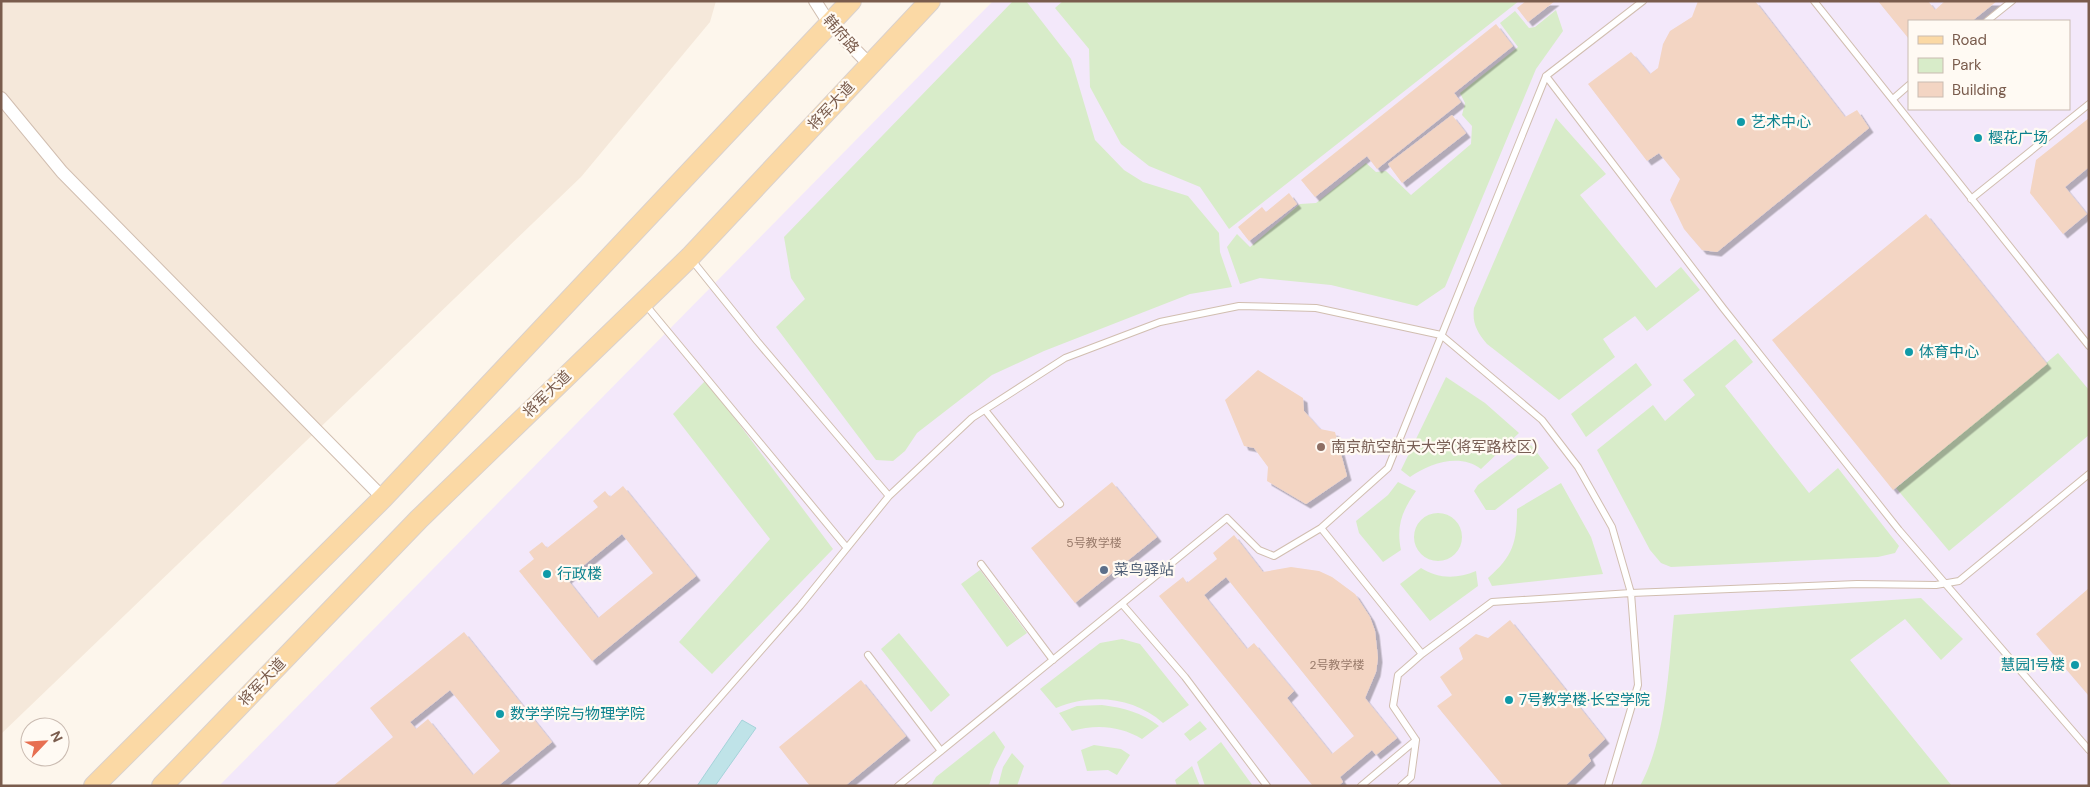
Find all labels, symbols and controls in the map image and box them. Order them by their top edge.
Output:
street label: 韩府路 [819,10,863,58]
legend [1908,20,2070,110]
text: Road [1952,30,1987,50]
text: Park [1952,55,1982,75]
street label: 将军大道 [803,77,859,135]
text: Building [1952,80,2007,100]
place label: 艺术中心 [1751,112,1811,132]
marker: 艺术中心 [1735,116,1747,128]
place label: 樱花广场 [1988,128,2048,148]
marker: 樱花广场 [1972,132,1984,144]
place label: 体育中心 [1919,342,1979,362]
marker: 体育中心 [1903,346,1915,358]
street label: 将军大道 [518,366,576,422]
place label: 南京航空航天大学(将军路校区) [1331,437,1537,457]
marker: 南京航空航天大学(将军路校区) [1315,441,1327,453]
house number: 5号教学楼 [1066,535,1122,551]
place label: 菜鸟驿站 [1114,560,1174,580]
place label: 行政楼 [557,564,602,584]
marker: 菜鸟驿站 [1098,564,1110,576]
marker: 行政楼 [541,568,553,580]
street label: 将军大道 [234,653,290,711]
place label: 慧园1号楼 [2000,655,2065,675]
house number: 2号教学楼 [1310,657,1364,673]
marker: 慧园1号楼 [2069,659,2081,671]
place label: 7号教学楼·长空学院 [1519,690,1650,710]
marker: 7号教学楼·长空学院 [1503,694,1515,706]
place label: 数学学院与物理学院 [510,704,645,724]
marker: 数学学院与物理学院 [494,708,506,720]
north arrow [20,717,70,767]
text: N [46,728,67,745]

